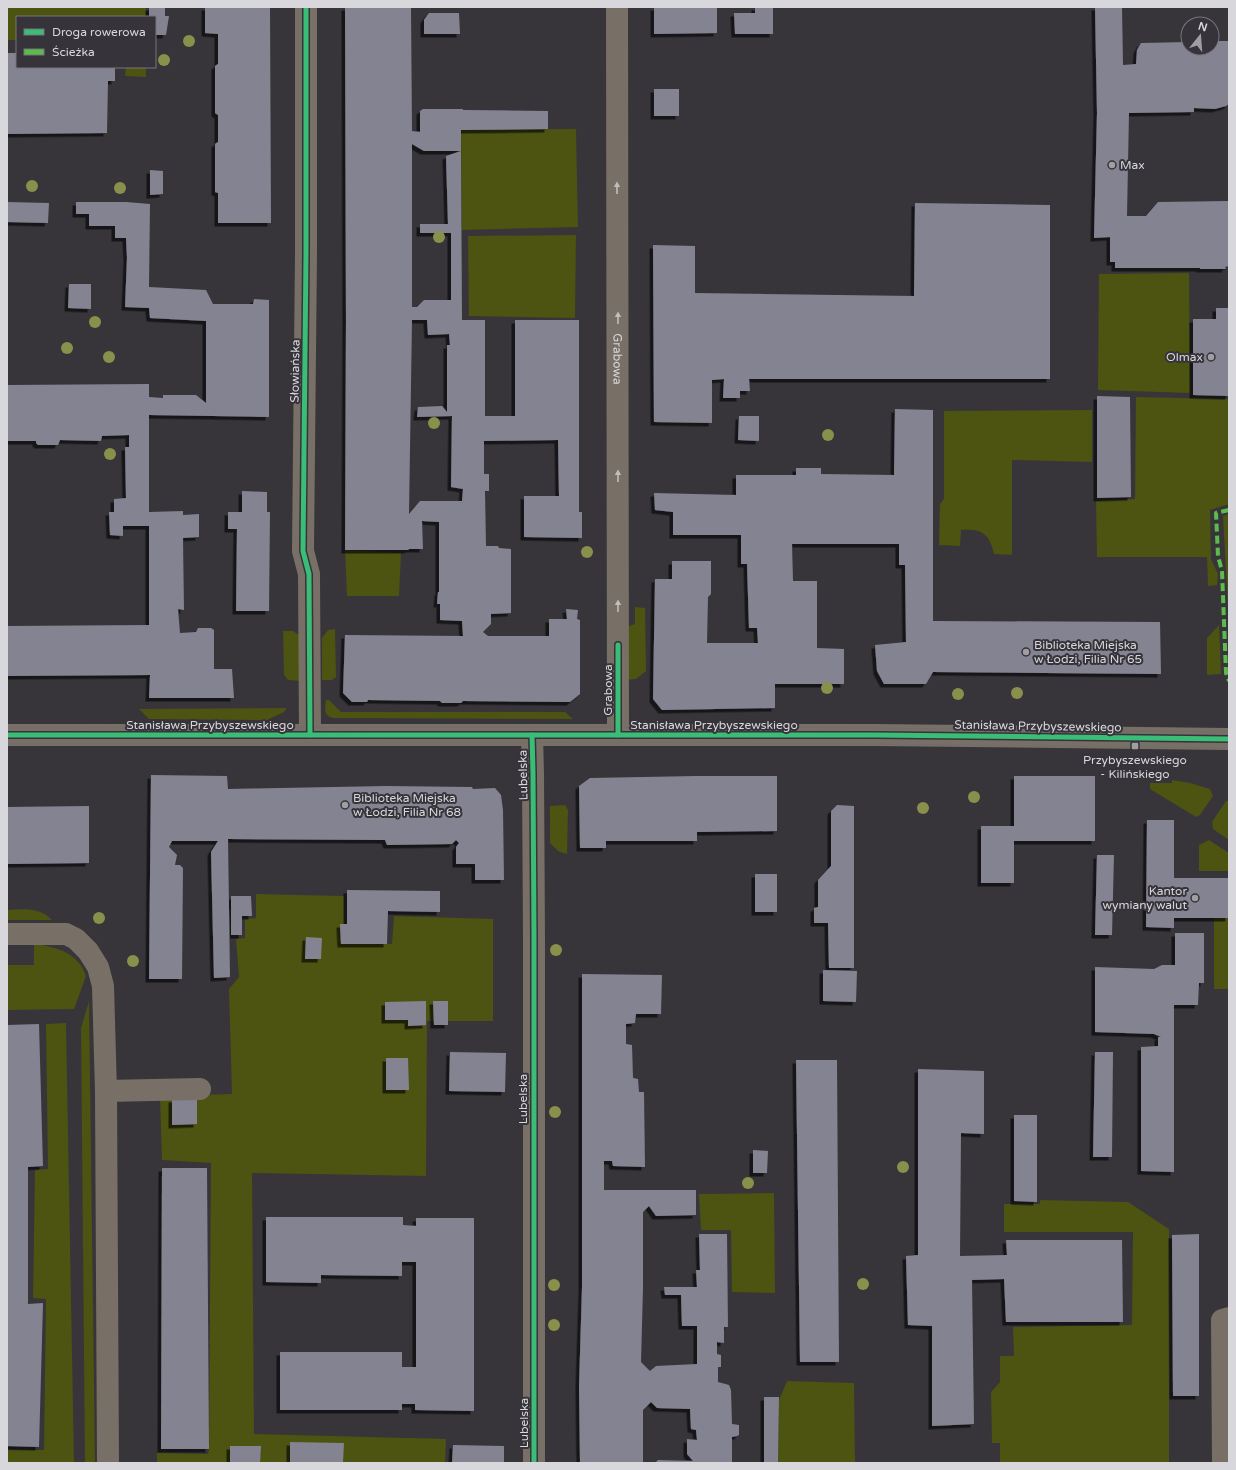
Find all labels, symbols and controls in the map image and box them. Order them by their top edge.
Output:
legend [16,16,156,68]
north arrow [1180,16,1220,56]
text: N [1197,19,1209,34]
text: Droga rowerowa [52,25,146,39]
text: Ścieżka [52,45,95,59]
place label: Max [1120,158,1145,172]
marker: Max [1107,160,1117,170]
one-way arrow [614,181,620,194]
one-way arrow [615,311,621,324]
street label: Grabowa [610,333,625,385]
street label: Słowiańska [287,339,303,403]
place label: Olmax [1166,350,1203,364]
marker: Olmax [1206,352,1216,362]
one-way arrow [615,469,621,482]
one-way arrow [615,599,621,612]
place label: Biblioteka Miejska w Łodzi, Filia Nr 65 [1034,638,1142,666]
marker: Biblioteka Miejska w Łodzi, Filia Nr 65 [1021,647,1031,657]
street label: Grabowa [601,664,615,716]
street label: Stanisława Przybyszewskiego [126,718,294,732]
street label: Stanisława Przybyszewskiego [630,718,798,732]
street label: Stanisława Przybyszewskiego [954,718,1122,734]
marker: Przybyszewskiego - Kilińskiego [1130,741,1140,751]
street label: Lubelska [516,750,530,800]
place label: Przybyszewskiego - Kilińskiego [1083,753,1187,781]
place label: Biblioteka Miejska w Łodzi, Filia Nr 68 [353,791,461,819]
marker: Biblioteka Miejska w Łodzi, Filia Nr 68 [340,800,350,810]
place label: Kantor wymiany walut [1102,884,1187,912]
marker: Kantor wymiany walut [1190,893,1200,903]
street label: Lubelska [516,1074,530,1124]
street label: Lubelska [517,1398,531,1448]

